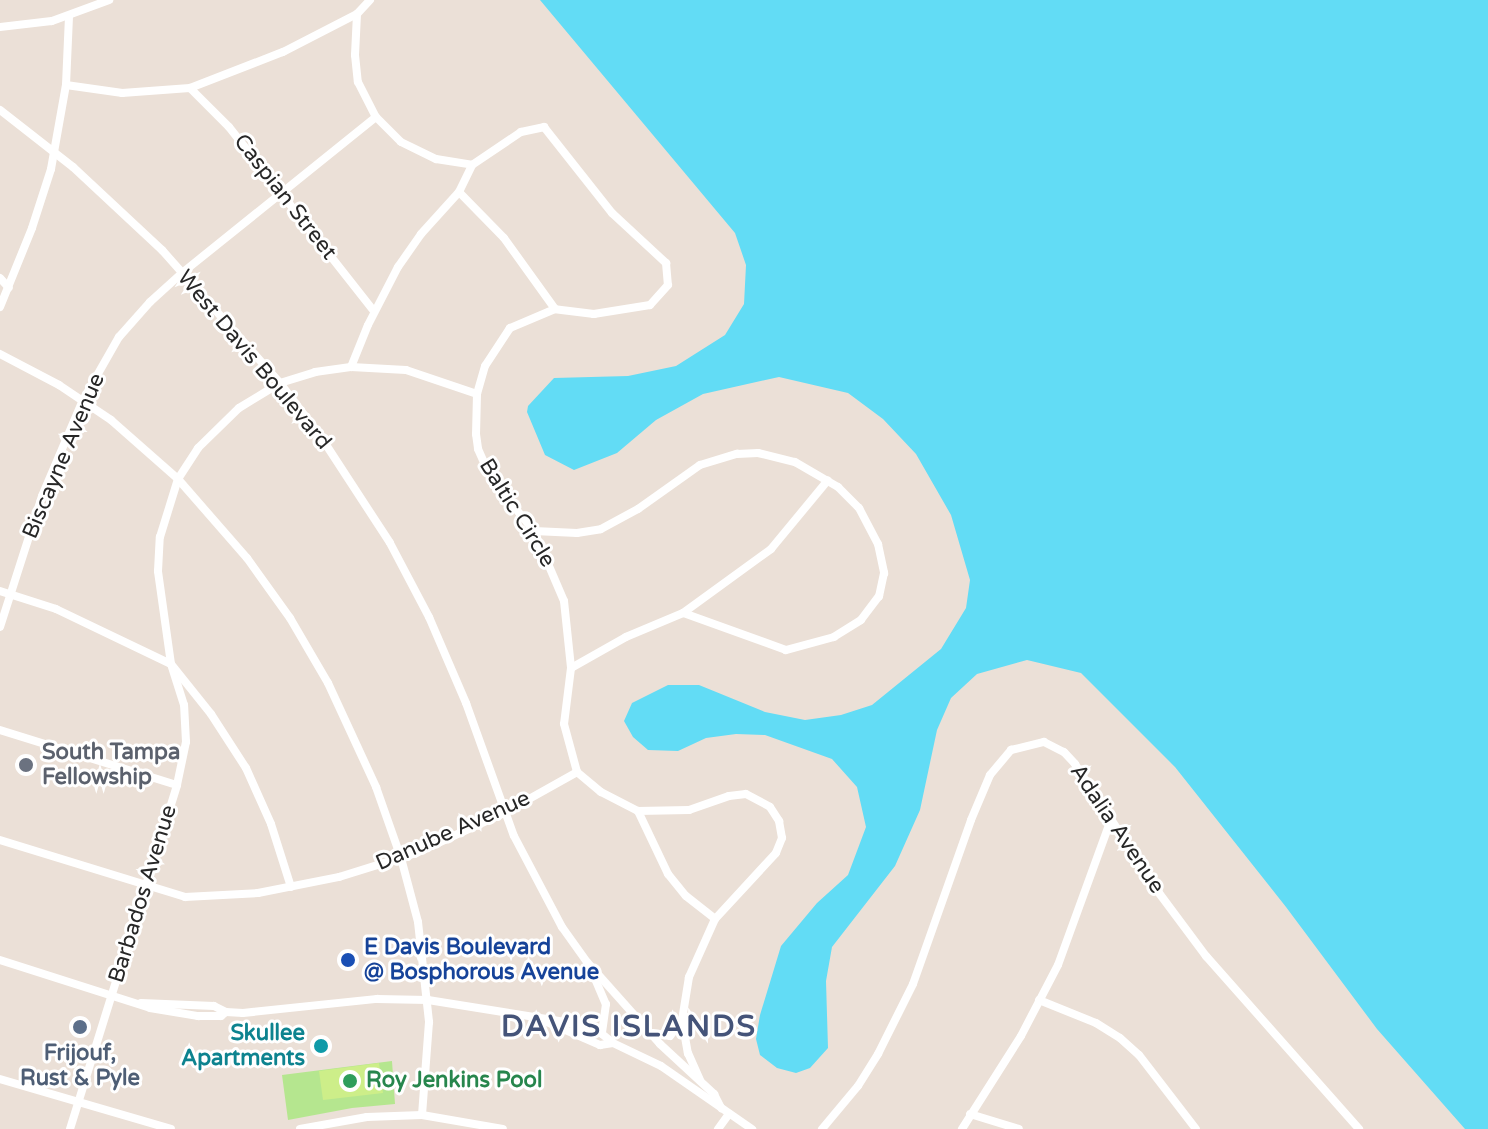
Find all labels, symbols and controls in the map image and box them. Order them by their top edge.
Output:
street label: Caspian Street [228,129,342,265]
street label: West Davis Boulevard [171,265,337,455]
street label: Biscayne Avenue [17,369,111,543]
street label: Baltic Circle [473,454,561,572]
place label: South Tampa Fellowship [42,739,180,790]
marker: South Tampa Fellowship [17,756,35,774]
street label: Adalia Avenue [1064,759,1170,899]
street label: Danube Avenue [372,785,534,877]
street label: Barbados Avenue [103,802,183,986]
place label: E Davis Boulevard @ Bosphorous Avenue [364,934,599,986]
marker: E Davis Boulevard @ Bosphorous Avenue [339,951,357,969]
district label: DAVIS ISLANDS [501,1009,757,1045]
marker: Frijouf, Rust & Pyle [71,1018,89,1036]
place label: Skullee Apartments [181,1020,305,1072]
marker: Skullee Apartments [312,1037,330,1055]
place label: Frijouf, Rust & Pyle [20,1040,140,1092]
place label: Roy Jenkins Pool [366,1068,542,1094]
marker: Roy Jenkins Pool [341,1072,359,1090]

